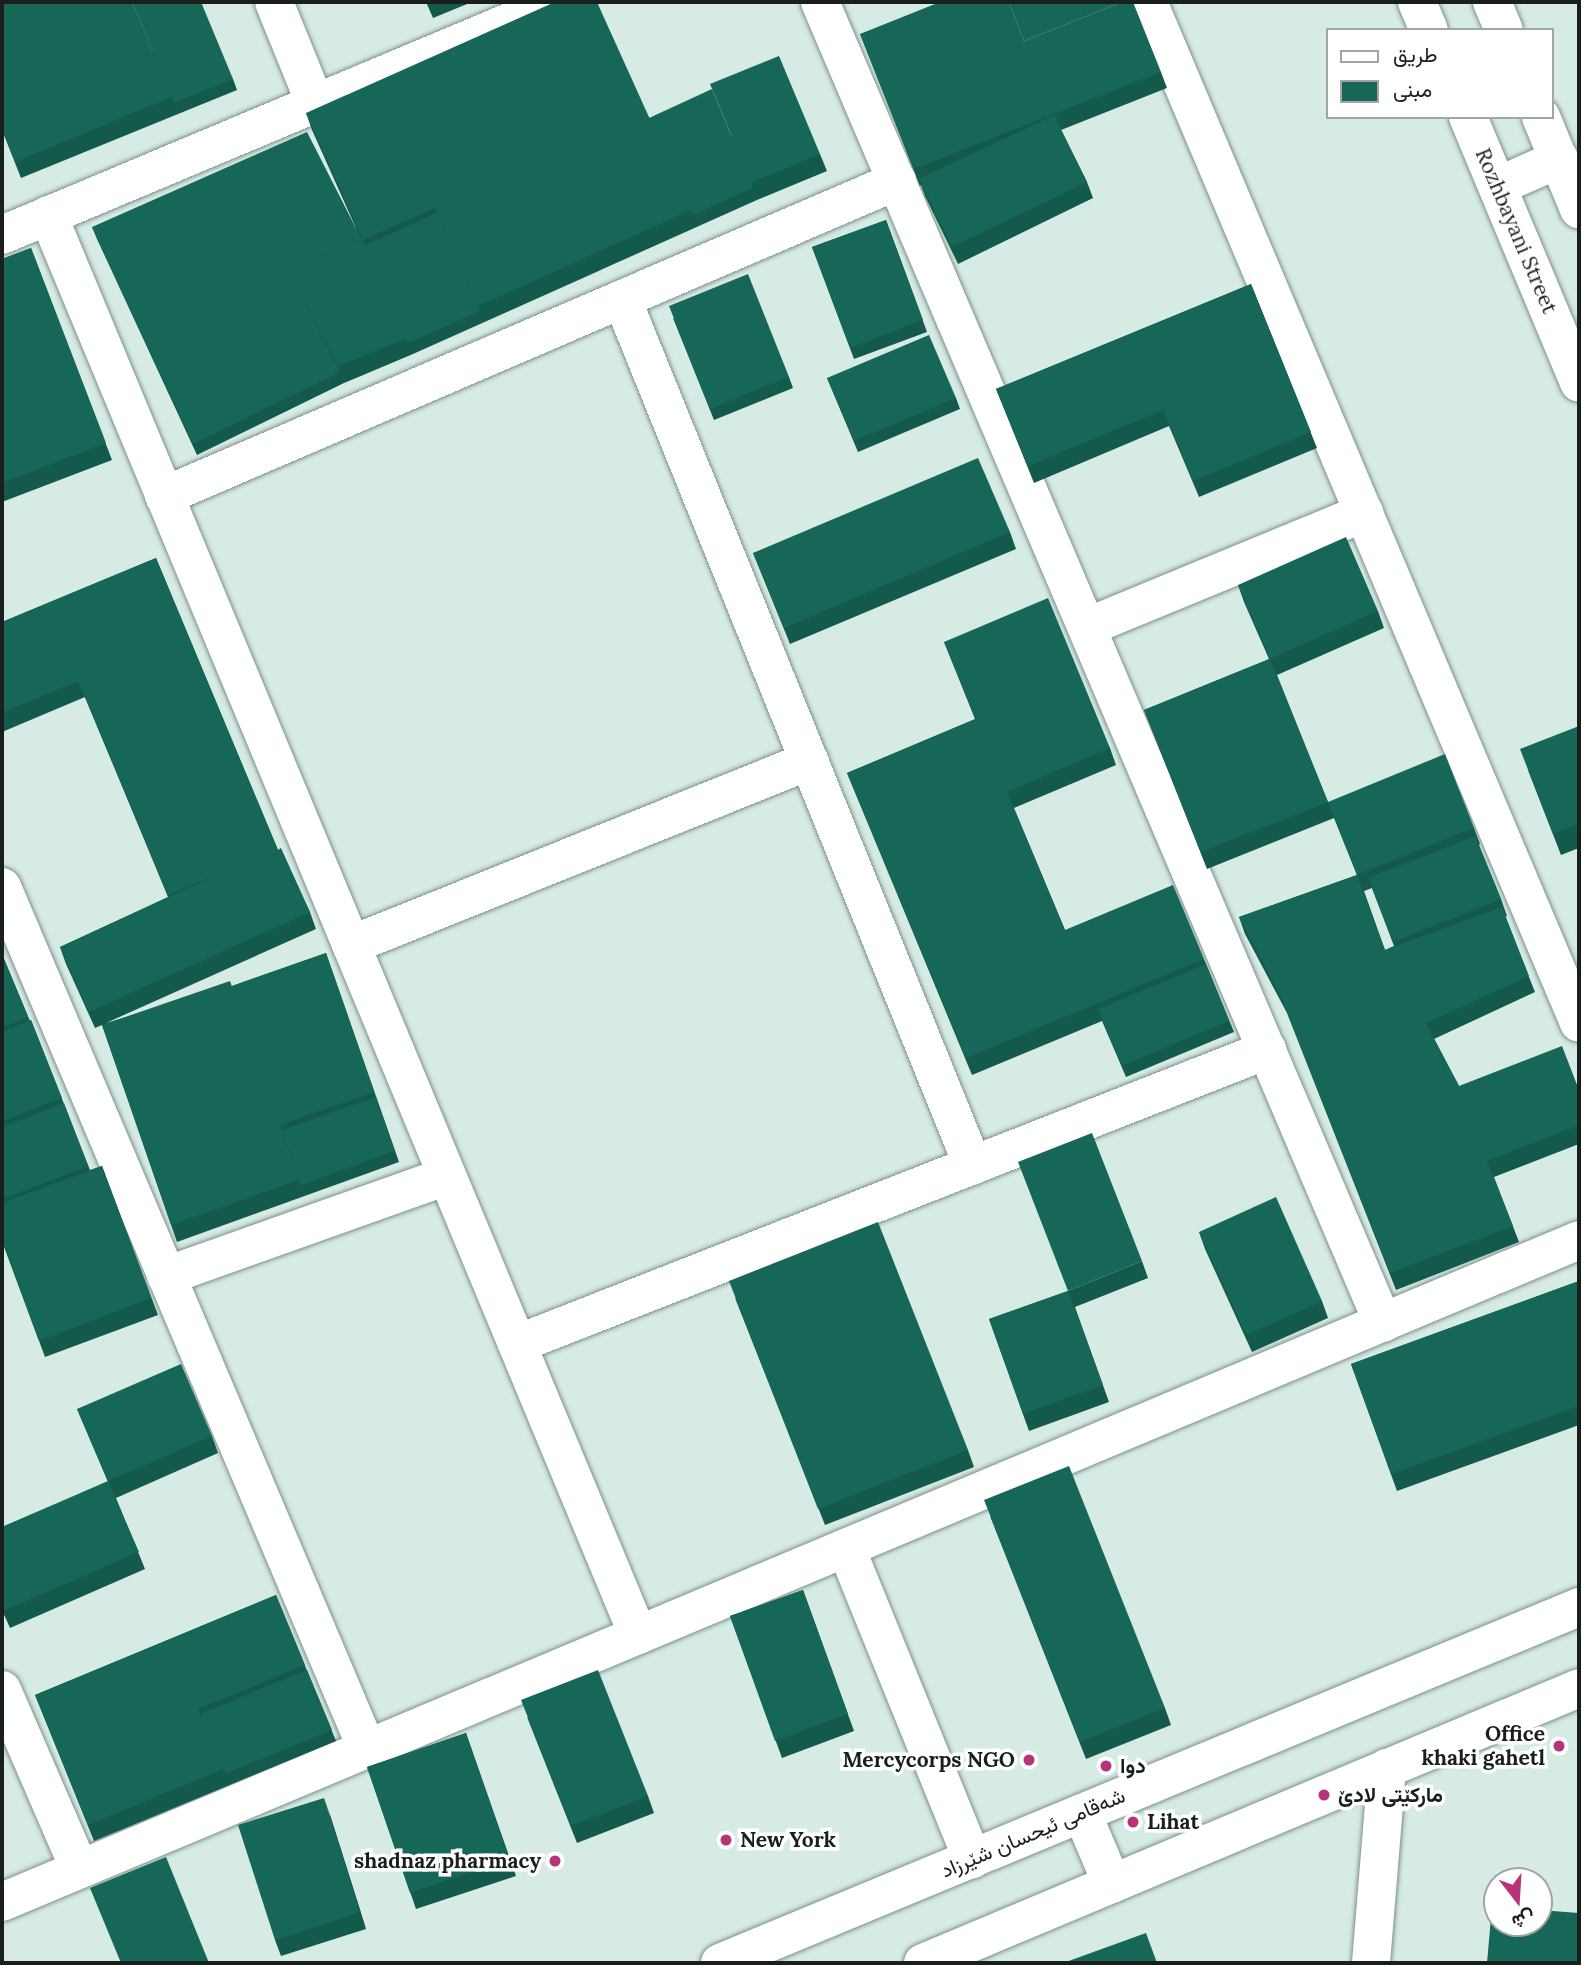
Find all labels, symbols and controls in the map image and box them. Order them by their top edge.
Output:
legend [1326,28,1553,119]
text: طريق [1393,41,1438,68]
text: مبنى [1393,76,1432,103]
street label: Rozhbayani Street [1470,145,1562,317]
place label: Office khaki gahetl [1421,1721,1545,1771]
marker: Office khaki gahetl [1551,1738,1567,1754]
place label: Mercycorps NGO [842,1747,1015,1773]
marker: Mercycorps NGO [1021,1752,1037,1768]
place label: دوا [1120,1753,1146,1779]
marker: دوا [1098,1758,1114,1774]
place label: مارکێتی لادێ [1338,1782,1443,1808]
street label: شەقامی ئیحسان شێرزاد [937,1783,1129,1883]
marker: مارکێتی لادێ [1316,1787,1332,1803]
place label: Lihat [1147,1809,1199,1835]
marker: Lihat [1125,1814,1141,1830]
place label: New York [740,1827,836,1853]
marker: New York [718,1832,734,1848]
place label: shadnaz pharmacy [354,1848,541,1874]
marker: shadnaz pharmacy [547,1853,563,1869]
north arrow [1483,1867,1553,1937]
text: ش [1509,1905,1538,1935]

